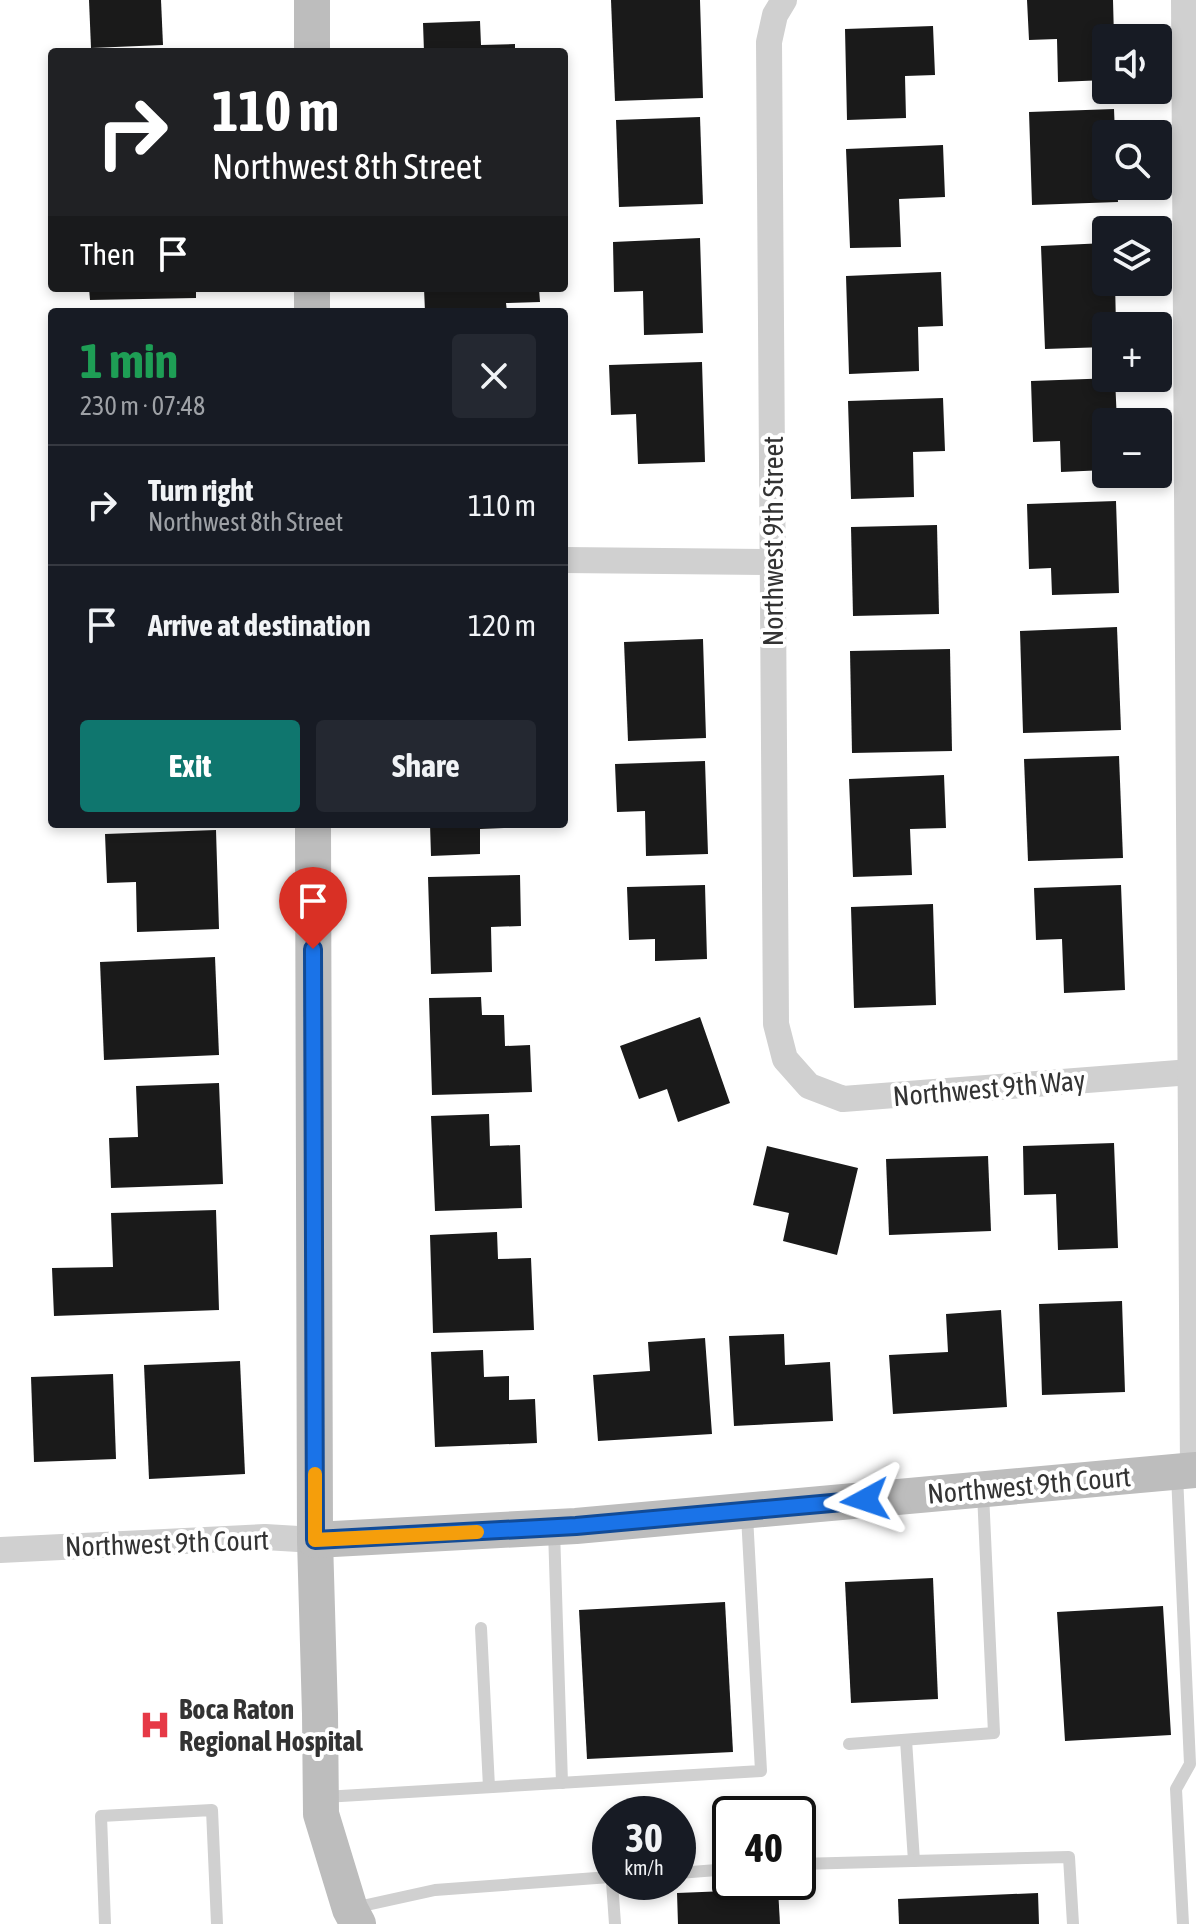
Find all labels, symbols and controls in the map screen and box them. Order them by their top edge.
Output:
map controls [1092,24,1172,488]
button: sound [1092,24,1172,104]
text: 110 m [212,79,339,143]
icon: right [80,80,184,184]
button: search [1092,120,1172,200]
text: Northwest 8th Street [212,145,482,187]
button: layers [1092,216,1172,296]
icon: arrive [151,232,195,276]
text: Then [80,237,135,271]
button: + [1092,312,1172,392]
text: 1 min [80,333,178,388]
button: close [452,334,536,418]
text: 230 m · 07:48 [80,391,205,421]
button: − [1092,408,1172,488]
street label: Northwest 9th Street [757,436,789,646]
text: Turn right [148,473,254,507]
icon: right [80,483,124,527]
text: 110 m [468,488,536,522]
text: Northwest 8th Street [148,507,343,537]
icon: arrive [80,603,124,647]
text: Arrive at destination [148,608,370,642]
text: 120 m [468,608,536,642]
button: Exit [80,720,300,812]
button: Share [316,720,536,812]
pin [279,867,347,949]
icon: arrive [291,879,335,923]
street label: Northwest 9th Way [892,1064,1086,1112]
position arrow [823,1458,907,1542]
street label: Northwest 9th Court [926,1460,1132,1510]
street label: Northwest 9th Court [64,1523,270,1563]
place label: Boca Raton Regional Hospital [179,1693,363,1757]
hospital icon: Boca Raton Regional Hospital [138,1708,172,1742]
speed limit sign: 40 [712,1796,816,1900]
text: 30 [625,1815,663,1860]
text: km/h [624,1856,664,1879]

